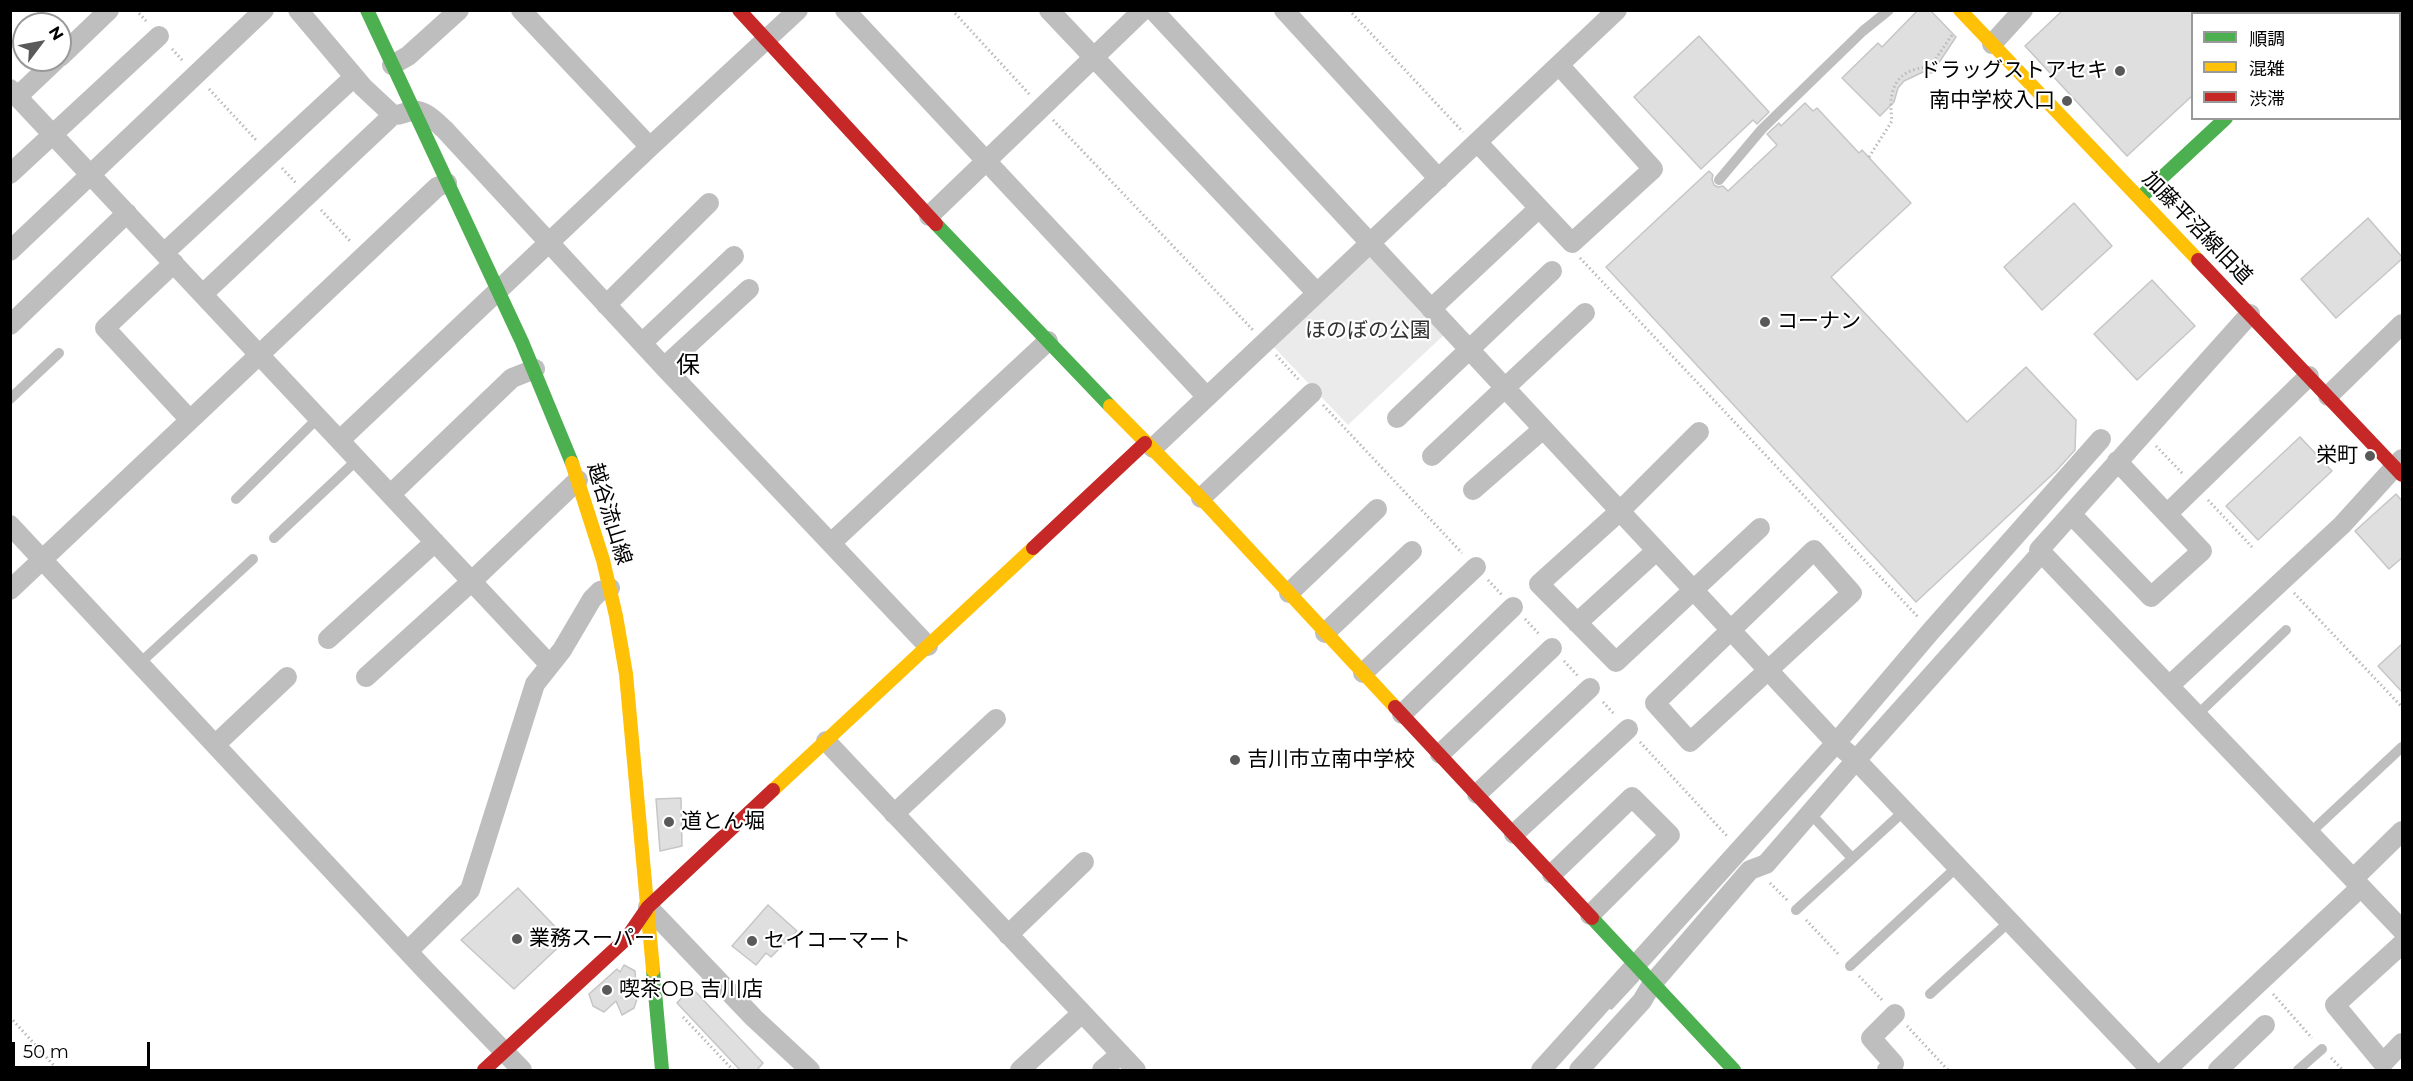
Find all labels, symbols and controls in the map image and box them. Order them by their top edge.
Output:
north arrow [12,12,72,72]
legend [2191,12,2401,120]
text: N [45,23,67,44]
text: 順調 [2249,28,2285,50]
place label: ドラッグストアセキ [1919,58,2108,84]
text: 混雑 [2249,58,2285,80]
marker: ドラッグストアセキ [2113,64,2127,78]
place label: 南中学校入口 [1929,88,2055,114]
text: 渋滞 [2249,88,2285,110]
marker: 南中学校入口 [2060,94,2074,108]
street label: 加藤平沼線旧道 [2137,166,2257,290]
place label: コーナン [1777,309,1861,335]
marker: コーナン [1758,315,1772,329]
park label: ほのぼの公園 [1305,318,1431,344]
district label: 保 [676,352,700,380]
place label: 栄町 [2316,443,2358,469]
marker: 栄町 [2363,449,2377,463]
street label: 越谷流山線 [582,460,636,568]
place label: 吉川市立南中学校 [1247,747,1415,773]
marker: 吉川市立南中学校 [1228,753,1242,767]
place label: 道とん堀 [681,809,765,835]
marker: 道とん堀 [662,815,676,829]
place label: 業務スーパー [529,926,655,952]
place label: セイコーマート [764,928,911,954]
marker: 業務スーパー [510,932,524,946]
marker: セイコーマート [745,934,759,948]
place label: 喫茶OB 吉川店 [619,977,763,1003]
marker: 喫茶OB 吉川店 [600,983,614,997]
scale bar [15,1030,153,1068]
text: 50 m [23,1041,69,1063]

